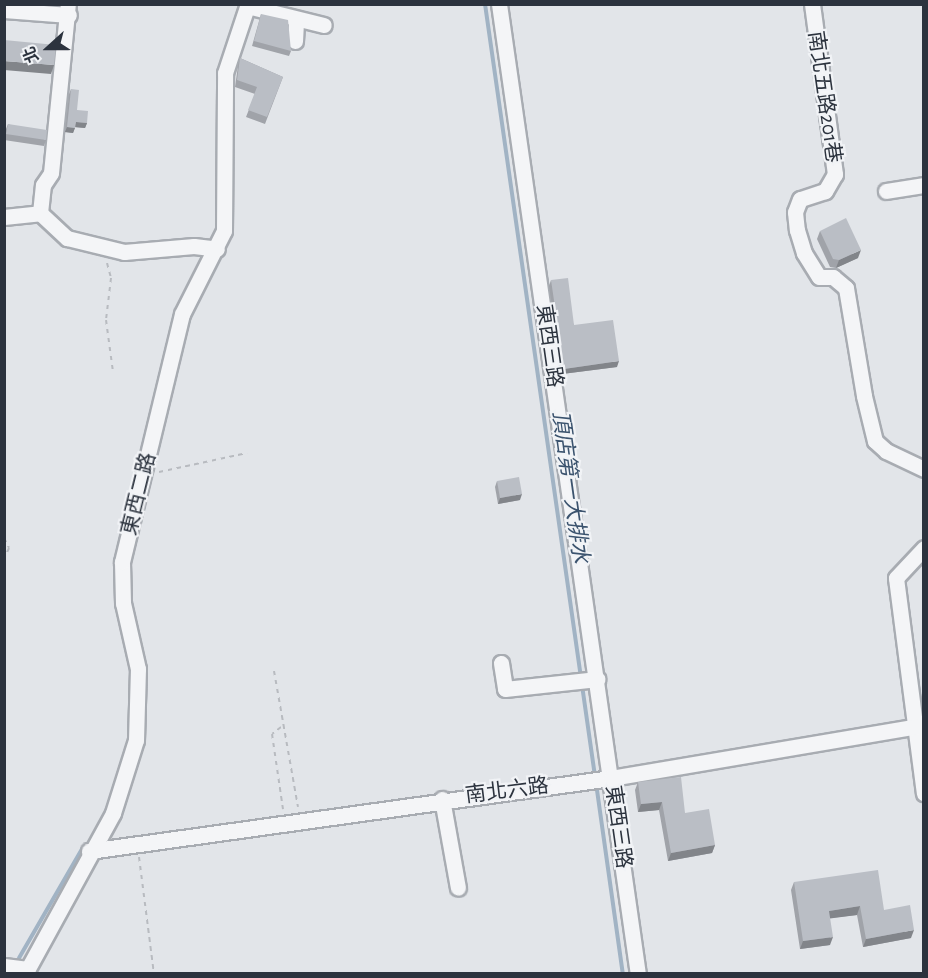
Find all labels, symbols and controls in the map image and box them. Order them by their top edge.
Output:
north arrow [18,18,78,78]
street label: 南北五路201巷 [802,29,846,165]
text: 北 [21,44,42,65]
street label: 東西三路 [531,303,567,389]
water label: 頂店第一大排水 [546,409,594,565]
street label: 東西二路 [117,450,161,538]
street label: 南北六路 [464,773,550,809]
street label: 東西三路 [600,784,636,870]

